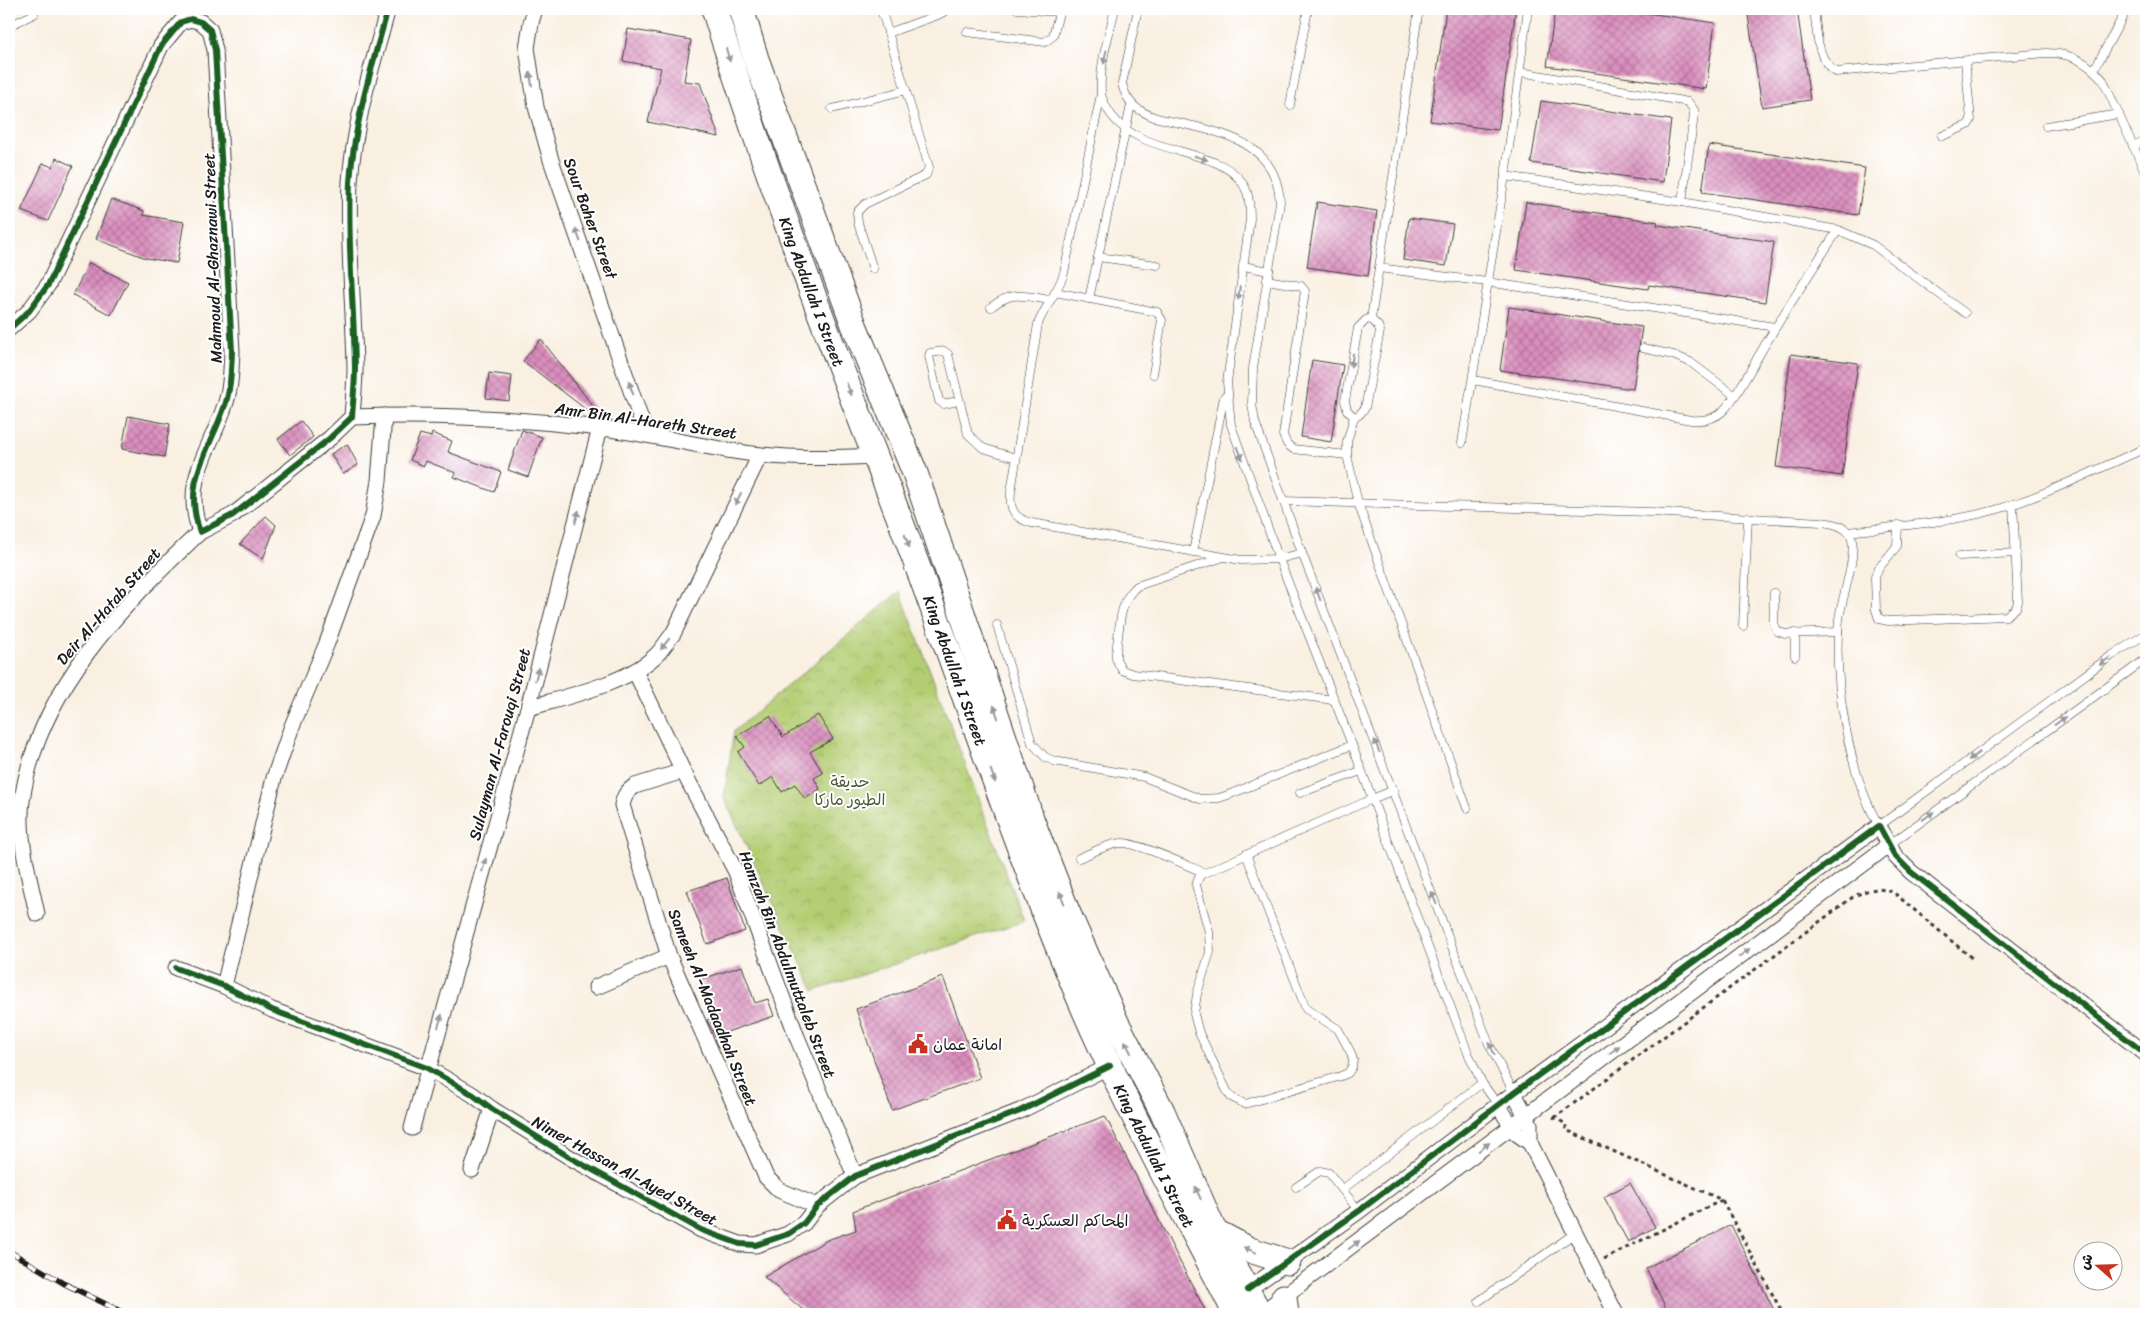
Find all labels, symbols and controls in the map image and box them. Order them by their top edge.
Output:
one-way arrow [725,48,733,63]
one-way arrow [1101,49,1109,64]
one-way arrow [527,71,535,87]
street label: Mahmoud Al-Ghaznawi Street [194,152,231,364]
street label: Sour Baher Street [555,153,626,284]
one-way arrow [1193,154,1208,162]
street label: King Abdullah I Street [770,212,853,371]
one-way arrow [574,227,581,242]
one-way arrow [1235,285,1243,301]
one-way arrow [1348,352,1356,368]
one-way arrow [627,381,634,396]
one-way arrow [845,382,853,397]
street label: Amr Bin Al-Hareth Street [552,393,739,448]
one-way arrow [1236,446,1244,461]
one-way arrow [734,492,742,506]
one-way arrow [573,509,581,524]
one-way arrow [903,534,911,549]
street label: Deir Al-Hatab Street [49,541,168,672]
one-way arrow [1314,586,1322,601]
street label: King Abdullah I Street [914,591,995,750]
one-way arrow [660,637,671,650]
street label: Sulayman Al-Farouqi Street [460,645,539,844]
one-way arrow [2099,655,2112,665]
one-way arrow [533,667,541,682]
one-way arrow [992,705,999,720]
one-way arrow [2053,716,2067,726]
one-way arrow [1373,738,1380,753]
one-way arrow [1968,751,1981,762]
park label: حديقة الطيور ماركا [815,767,885,814]
one-way arrow [990,768,997,783]
one-way arrow [1922,812,1935,822]
street label: Hamzah Bin Abdulmuttaleb Street [731,846,844,1082]
one-way arrow [480,857,488,872]
one-way arrow [1058,890,1066,905]
one-way arrow [1430,890,1437,905]
street label: Sameeh Al-Madaadhah Street [660,904,765,1110]
one-way arrow [1737,947,1750,958]
one-way arrow [436,1013,444,1029]
place label: امانة عمان [933,1030,1002,1059]
public building icon: امانة عمان [907,1033,929,1055]
one-way arrow [1124,1039,1132,1054]
one-way arrow [1488,1041,1496,1056]
one-way arrow [1607,1044,1620,1055]
street label: King Abdullah I Street [1105,1079,1203,1233]
street label: Nimer Hassan Al-Ayed Street [526,1107,723,1234]
one-way arrow [1477,1142,1491,1152]
one-way arrow [1193,1186,1201,1200]
place label: المحاكم العسكرية [1022,1206,1128,1235]
public building icon: المحاكم العسكرية [996,1209,1018,1231]
one-way arrow [1347,1239,1360,1250]
north arrow [2072,1240,2122,1290]
one-way arrow [1243,1245,1257,1253]
text: ش [2072,1250,2101,1273]

